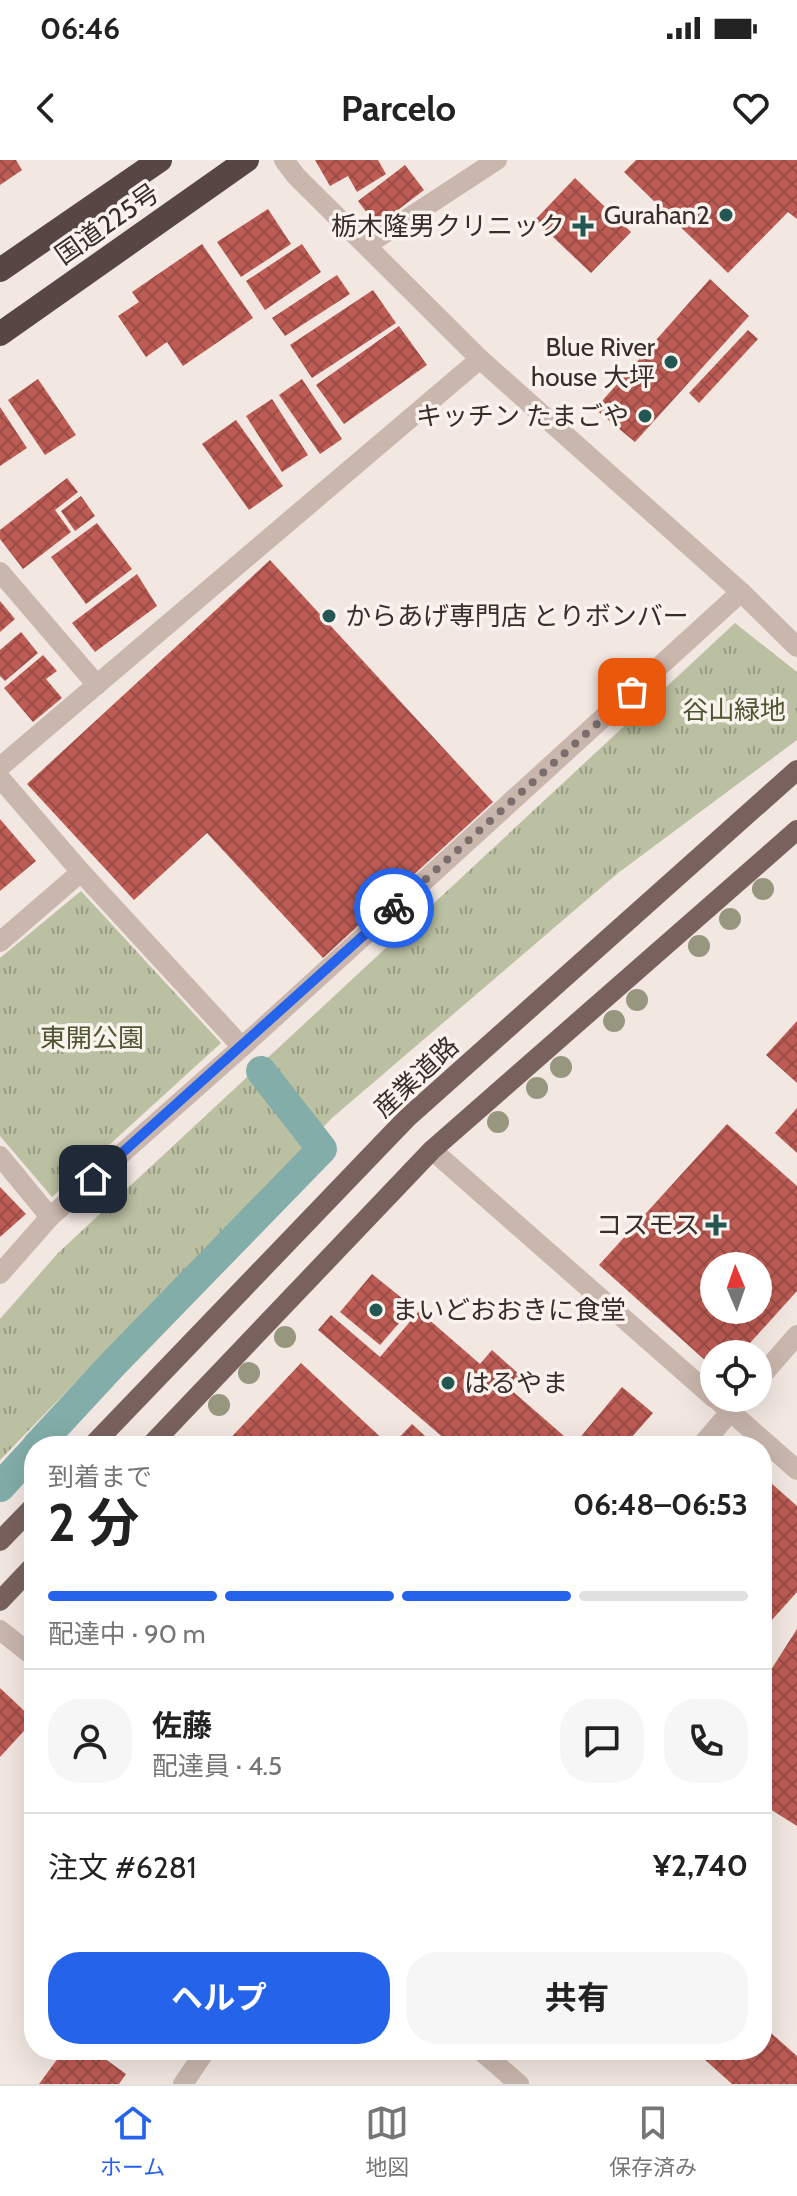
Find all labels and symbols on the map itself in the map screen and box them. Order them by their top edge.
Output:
street label: 国道225号 [49,177,165,271]
place label: Gurahan2 [604,199,710,231]
marker: Gurahan2 [717,206,735,224]
place label: 栃木隆男クリニック [331,210,565,242]
marker: 栃木隆男クリニック [572,215,594,237]
place label: Blue River house 大坪 [531,331,656,393]
marker: Blue River house 大坪 [662,353,680,371]
place label: キッチン たまごや [416,400,629,432]
marker: キッチン たまごや [636,407,654,425]
place label: からあげ専門店 とりボンバー [345,600,689,632]
marker: からあげ専門店 とりボンバー [320,607,338,625]
pin [598,658,666,726]
park label: 谷山緑地 [682,694,786,726]
courier [354,868,434,948]
park label: 東開公園 [40,1022,144,1054]
street label: 産業道路 [367,1030,465,1124]
pin [59,1145,127,1213]
place label: コスモス [596,1209,700,1241]
marker: コスモス [707,1216,725,1234]
north arrow [700,1252,772,1324]
place label: まいどおおきに食堂 [392,1294,626,1326]
marker: まいどおおきに食堂 [367,1301,385,1319]
place label: はるやま [464,1367,568,1399]
marker: はるやま [439,1374,457,1392]

